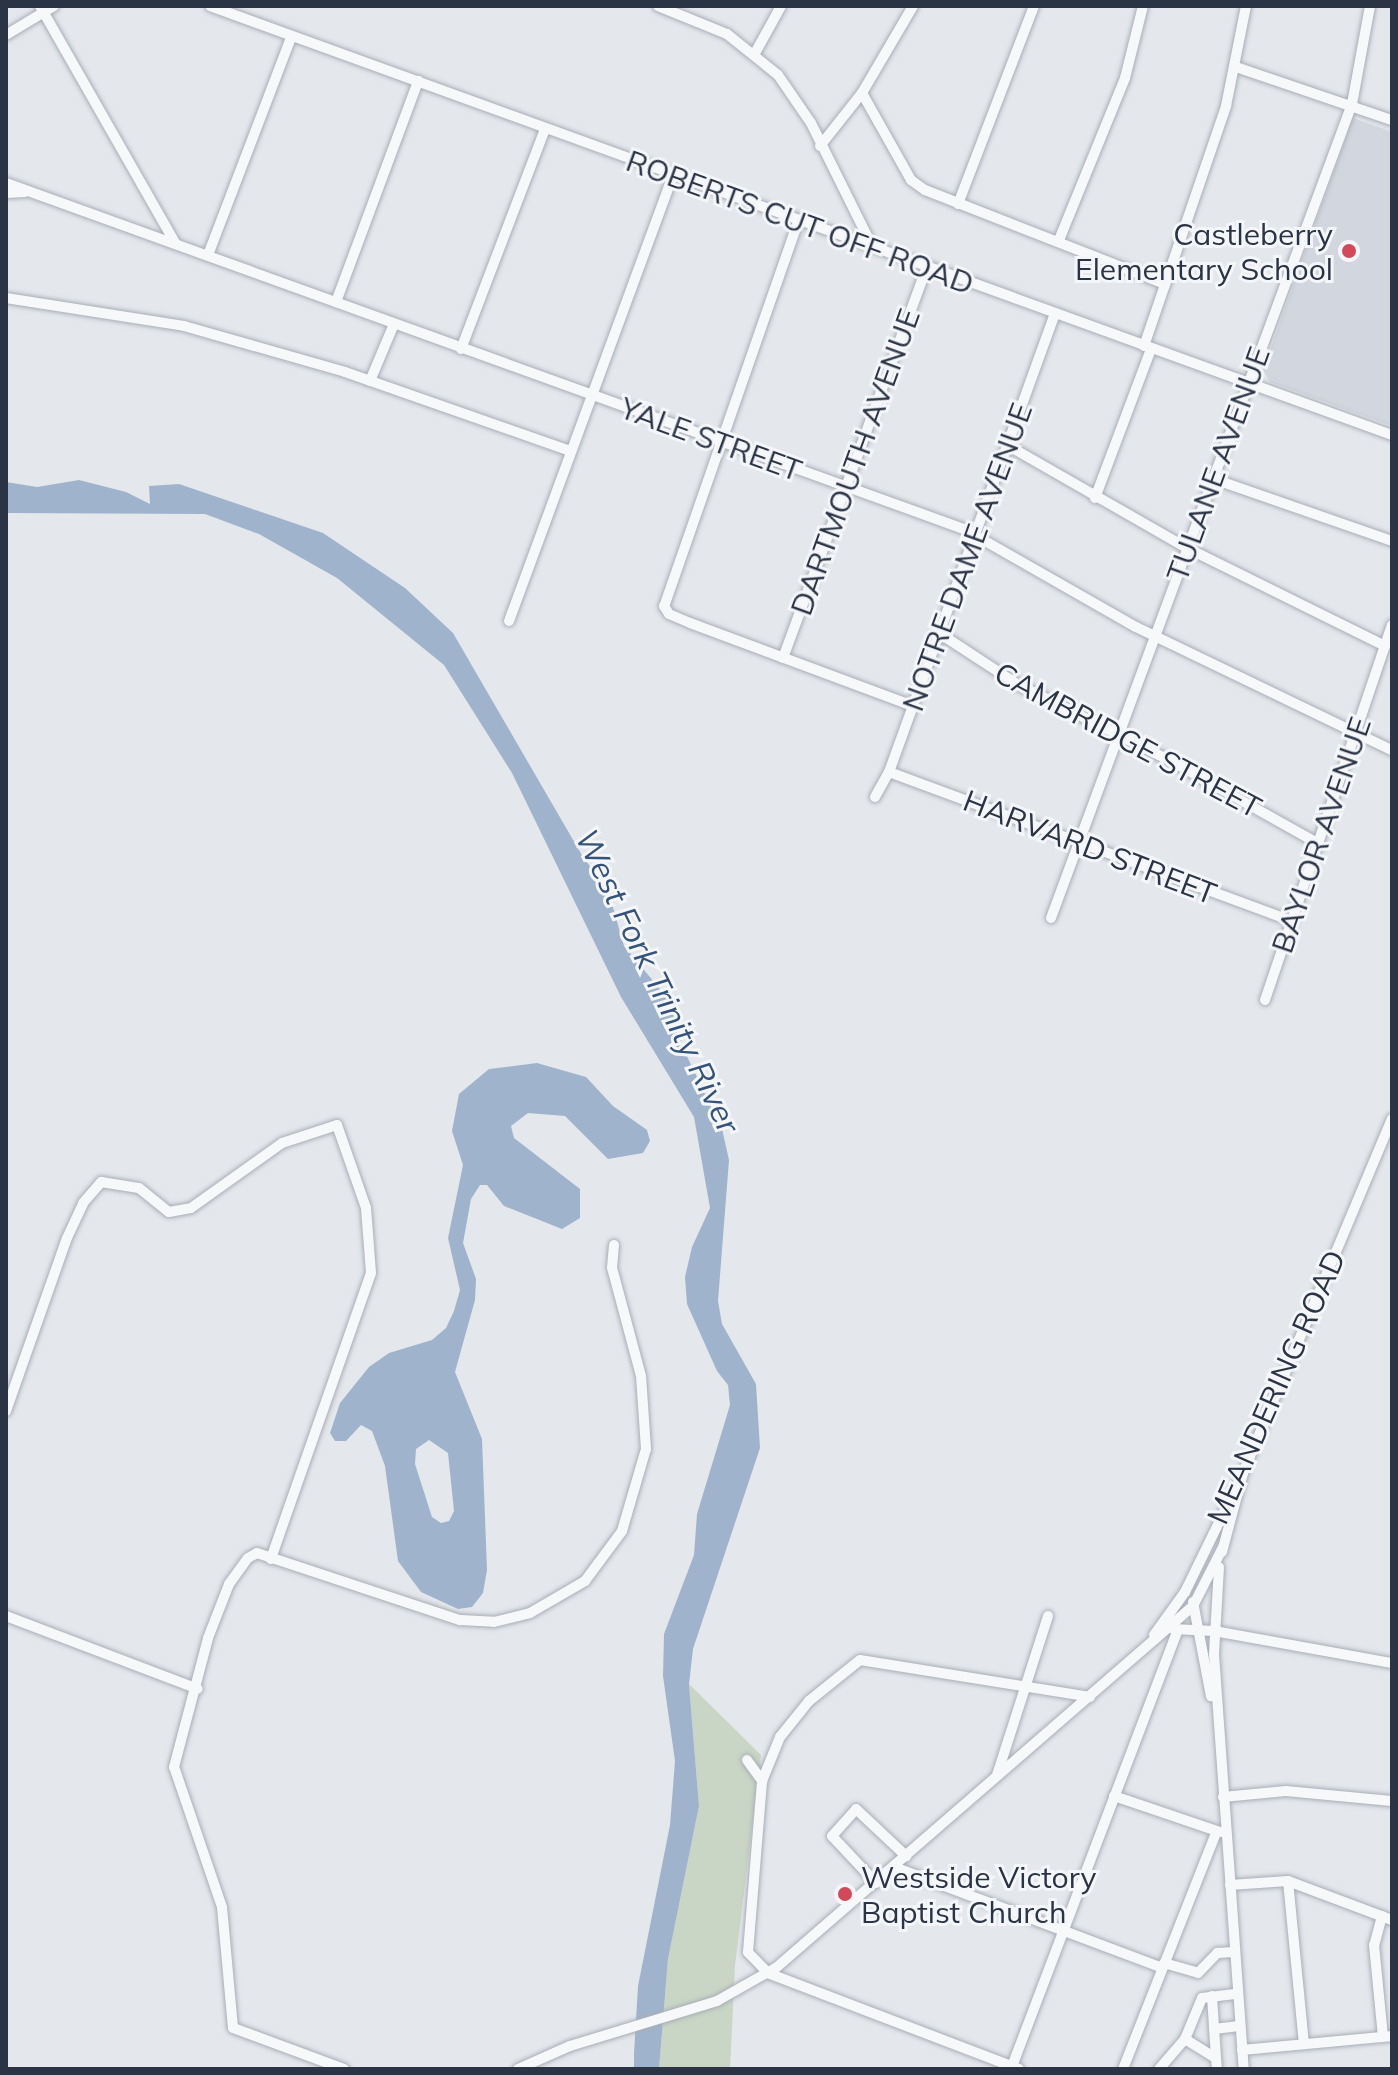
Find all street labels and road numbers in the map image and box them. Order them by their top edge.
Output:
street label: ROBERTS CUT OFF ROAD [621,142,979,302]
street label: DARTMOUTH AVENUE [783,304,927,620]
street label: TULANE AVENUE [1159,342,1277,586]
street label: YALE STREET [615,390,807,488]
street label: NOTRE DAME AVENUE [895,398,1039,716]
street label: CAMBRIDGE STREET [989,654,1267,826]
street label: BAYLOR AVENUE [1264,712,1378,958]
street label: HARVARD STREET [958,782,1222,912]
street label: MEANDERING ROAD [1199,1244,1353,1530]

